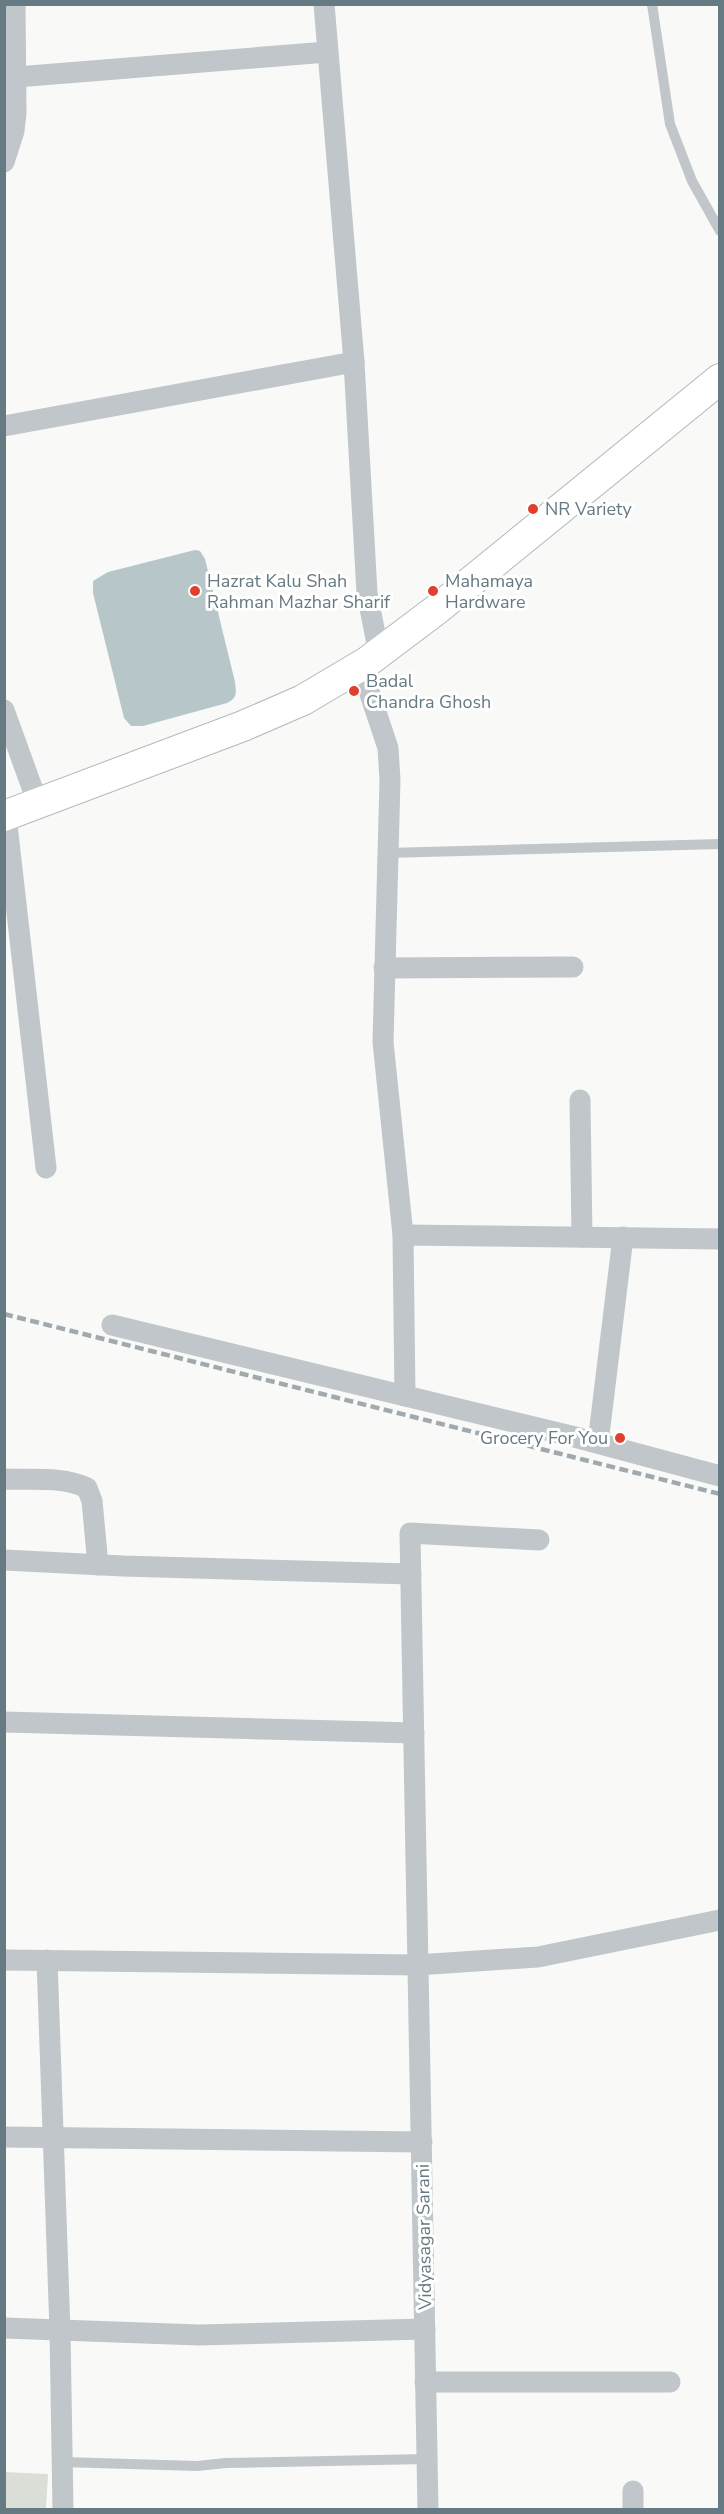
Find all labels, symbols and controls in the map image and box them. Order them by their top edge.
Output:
place label: NR Variety [545,497,633,521]
marker: NR Variety [526,502,540,516]
place label: Hazrat Kalu Shah Rahman Mazhar Sharif [207,569,391,614]
place label: Mahamaya Hardware [445,569,533,614]
marker: Hazrat Kalu Shah Rahman Mazhar Sharif [188,584,202,598]
marker: Mahamaya Hardware [426,584,440,598]
place label: Badal Chandra Ghosh [366,669,491,714]
marker: Badal Chandra Ghosh [347,684,361,698]
place label: Grocery For You [480,1426,608,1450]
marker: Grocery For You [613,1431,627,1445]
street label: Vidyasagar Sarani [411,2164,437,2311]

